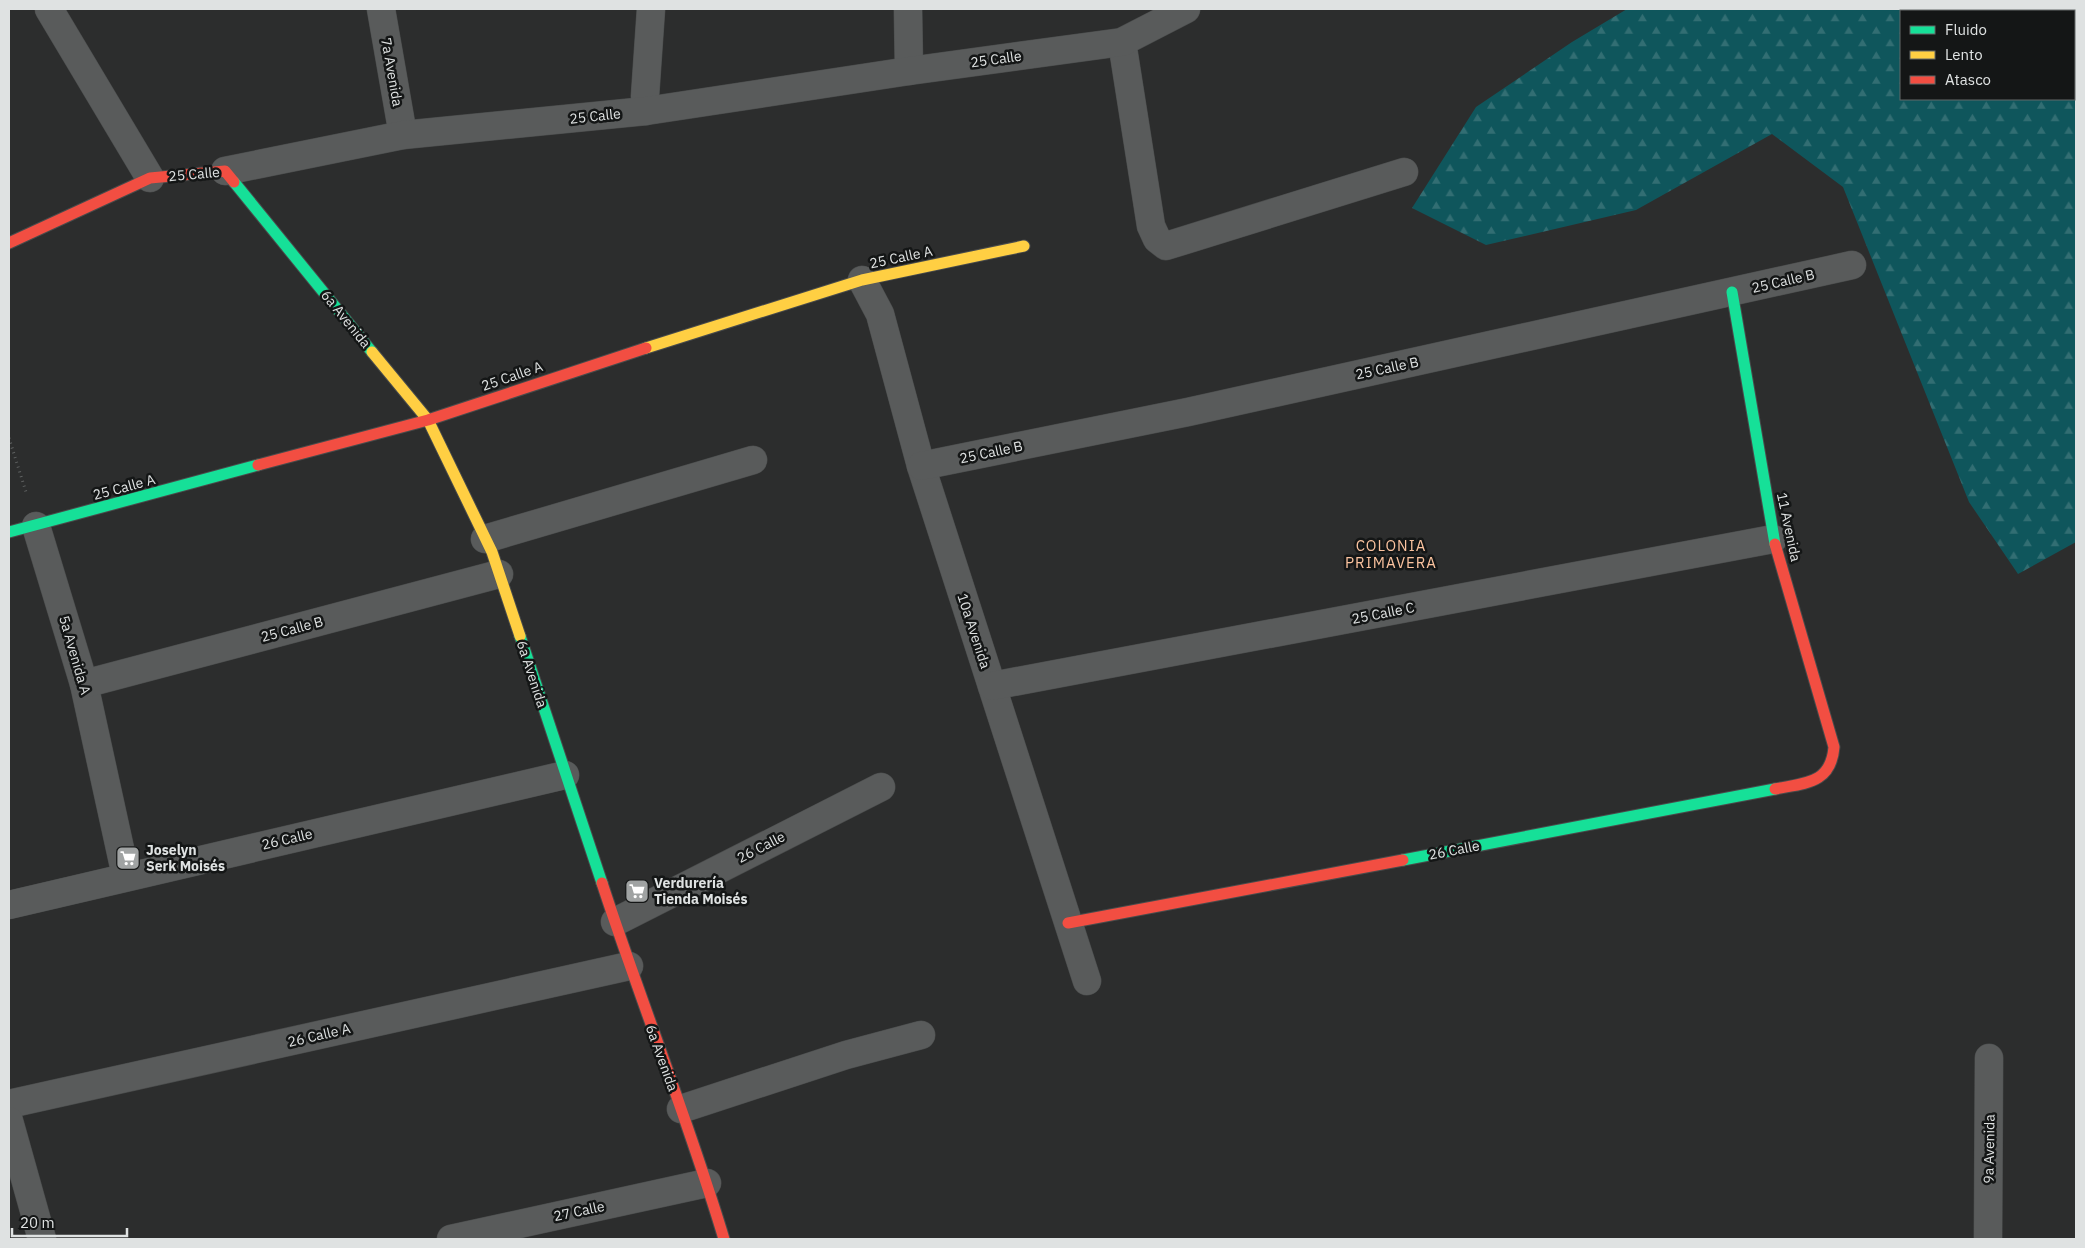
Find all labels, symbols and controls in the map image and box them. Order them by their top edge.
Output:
legend [1900,10,2075,100]
text: Fluido [1945,20,1987,39]
street label: 7a Avenida [377,36,407,108]
text: Lento [1945,45,1983,64]
street label: 25 Calle [969,46,1023,71]
text: Atasco [1945,70,1991,89]
street label: 25 Calle [568,104,622,128]
street label: 25 Calle [168,163,221,185]
street label: 25 Calle A [868,242,934,272]
street label: 25 Calle B [1750,265,1816,297]
street label: 6a Avenida [317,286,375,352]
street label: 25 Calle B [1354,353,1420,383]
street label: 25 Calle A [479,357,545,395]
street label: 25 Calle B [958,437,1024,467]
street label: 25 Calle A [91,470,157,504]
street label: 11 Avenida [1773,491,1805,564]
district label: COLONIA PRIMAVERA [1345,536,1437,572]
street label: 10a Avenida [953,591,995,671]
street label: 25 Calle C [1350,598,1416,628]
street label: 25 Calle B [259,612,325,646]
street label: 5a Avenida A [55,613,95,697]
street label: 6a Avenida [513,638,551,710]
street label: 26 Calle [260,824,314,854]
street label: 26 Calle [734,827,788,867]
street label: 26 Calle [1427,836,1481,864]
place label: Joselyn Serk Moisés [146,841,225,875]
supermarket icon: Joselyn Serk Moisés [115,845,141,871]
place label: Verdurería Tienda Moisés [654,874,748,908]
supermarket icon: Verdurería Tienda Moisés [624,878,650,904]
street label: 26 Calle A [286,1019,352,1051]
street label: 6a Avenida [642,1022,683,1094]
street label: 9a Avenida [1979,1114,1999,1184]
street label: 27 Calle [552,1197,606,1225]
scale bar [12,1206,128,1238]
text: 20 m [20,1213,55,1232]

